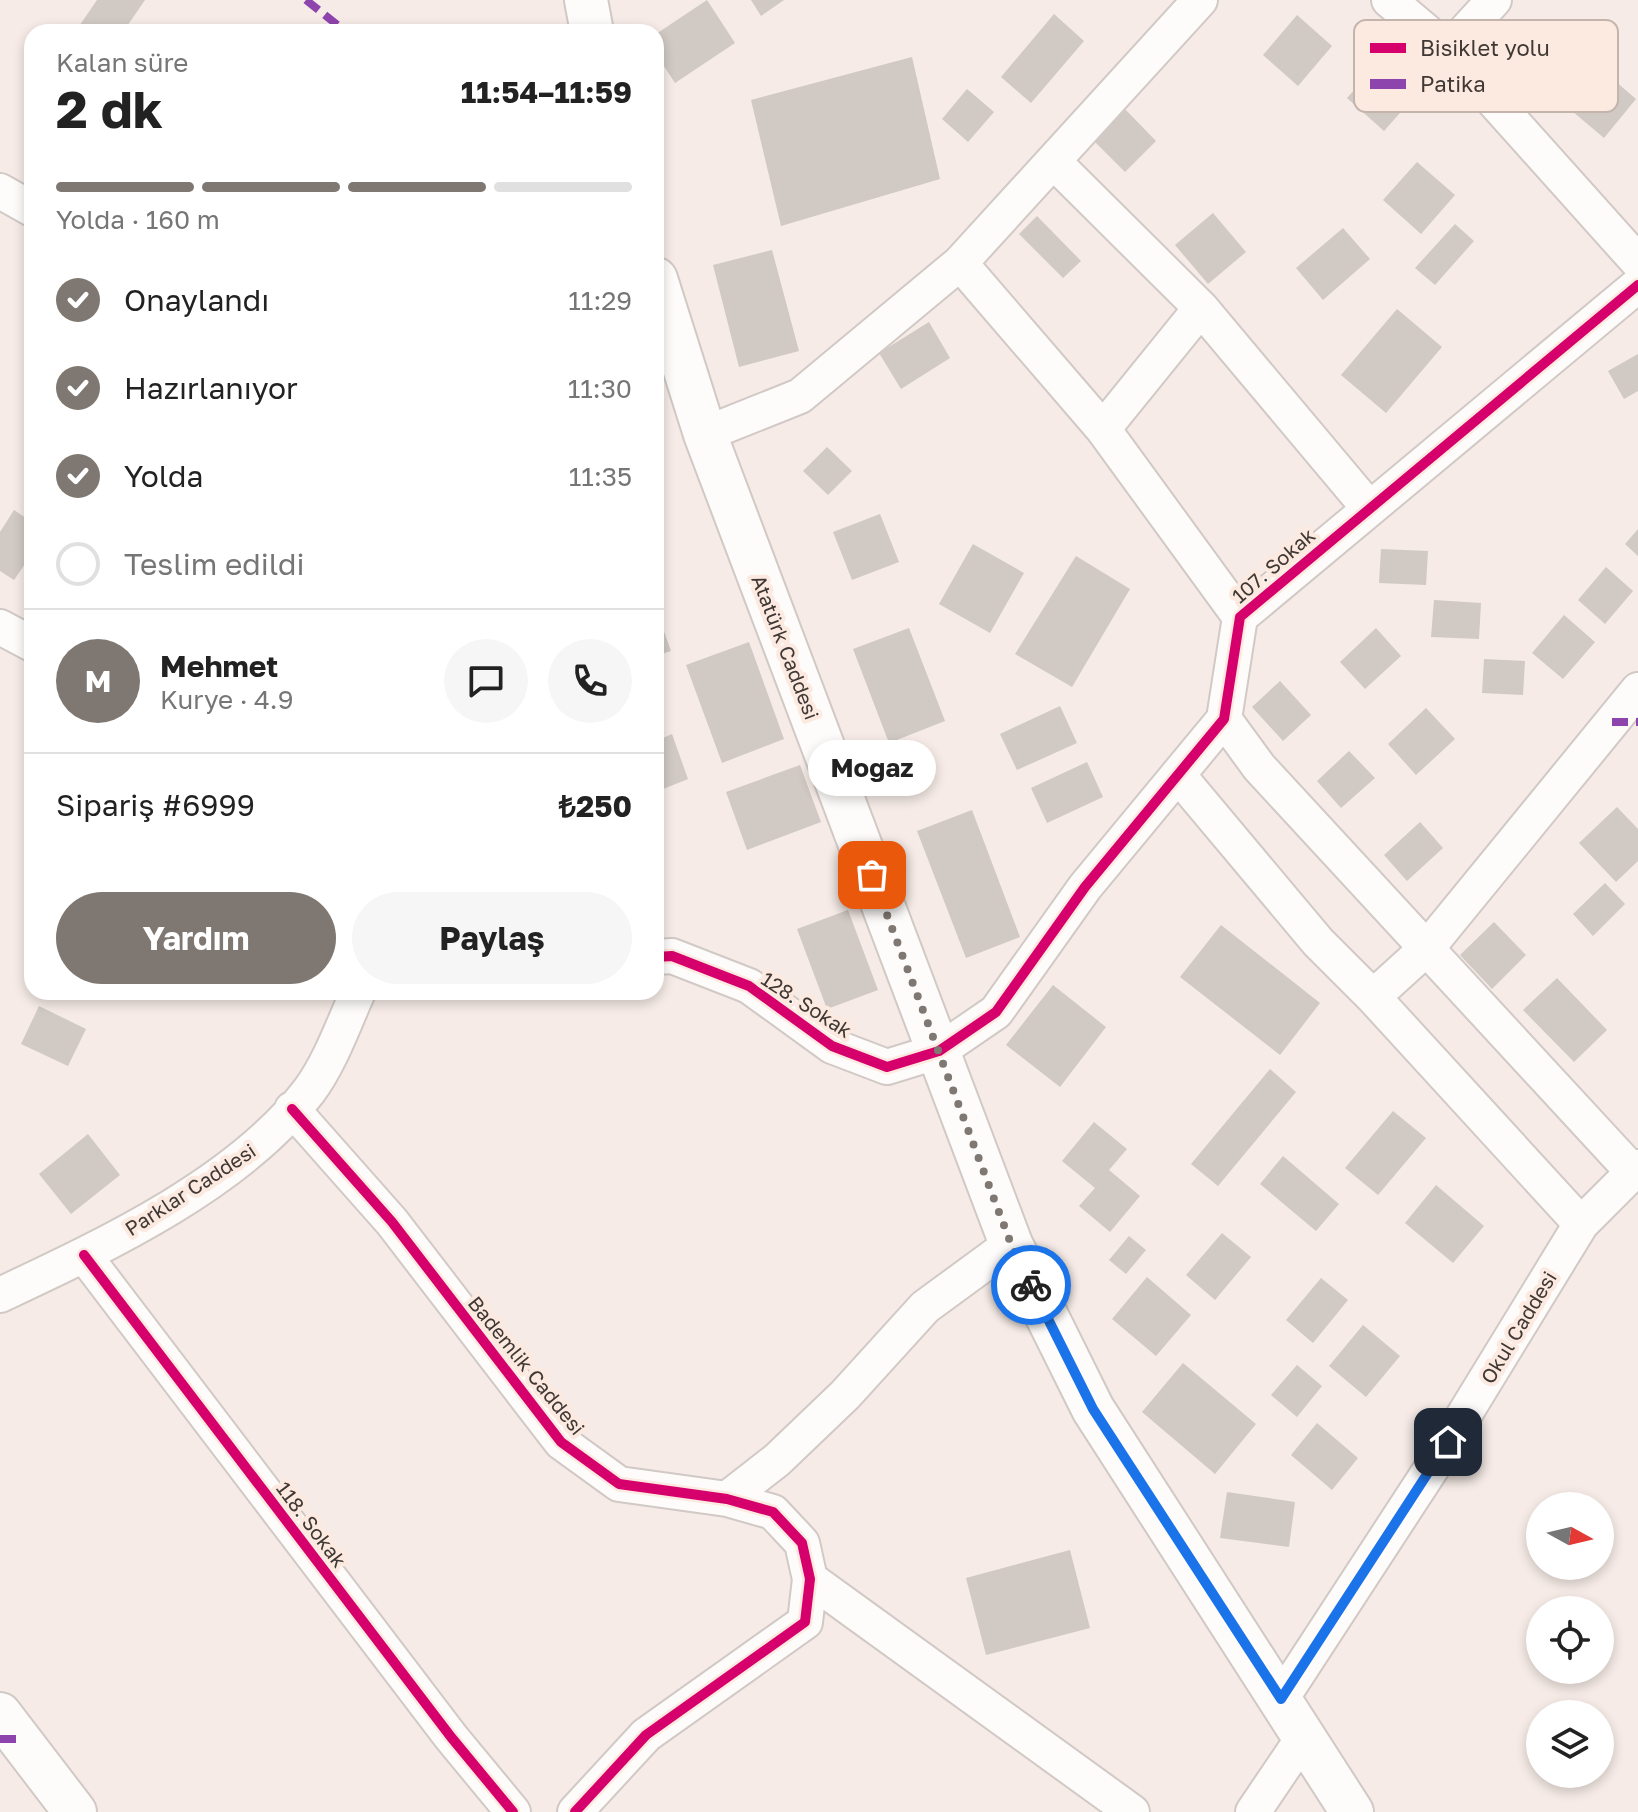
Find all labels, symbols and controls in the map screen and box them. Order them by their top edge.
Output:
legend [1354,20,1618,112]
text: Bisiklet yolu [1420,34,1550,61]
text: Kalan süre [56,47,188,78]
text: Patika [1420,70,1486,97]
text: 11:54–11:59 [461,74,632,110]
text: 2 dk [56,77,163,139]
text: Yolda · 160 m [56,204,220,235]
icon: check [56,278,100,322]
text: Onaylandı [124,282,269,318]
text: 11:29 [568,285,632,316]
icon: check [56,366,100,410]
text: Hazırlanıyor [124,370,298,406]
text: 11:30 [568,373,632,404]
icon: check [56,454,100,498]
text: Yolda [124,458,204,494]
text: 11:35 [569,461,632,492]
street label: 107. Sokak [1227,522,1319,608]
text: Teslim edildi [124,546,305,582]
street label: Atatürk Caddesi [747,571,825,723]
button: chat [444,639,528,723]
button: phone [548,639,632,723]
text: Mehmet [160,648,278,684]
text: M [85,663,111,699]
text: Kurye · 4.9 [160,684,293,715]
callout: Mogaz [808,739,936,795]
text: Mogaz [830,752,914,783]
text: Sipariş #6999 [56,787,255,823]
text: ₺250 [559,788,632,824]
pin [838,841,906,909]
icon: bag [850,853,894,897]
button: Yardım [56,892,336,984]
button: Paylaş [352,892,632,984]
street label: 128. Sokak [757,966,857,1042]
street label: Parklar Caddesi [120,1138,260,1240]
courier [991,1245,1071,1325]
icon: bike [1009,1263,1053,1307]
street label: Okul Caddesi [1475,1267,1561,1387]
street label: Bademlik Caddesi [464,1291,590,1439]
pin [1414,1408,1482,1476]
icon: home [1426,1420,1470,1464]
street label: 118. Sokak [272,1476,352,1572]
north arrow [1526,1492,1614,1580]
map controls [1526,1492,1614,1788]
button: locate [1526,1596,1614,1684]
button: layers [1526,1700,1614,1788]

